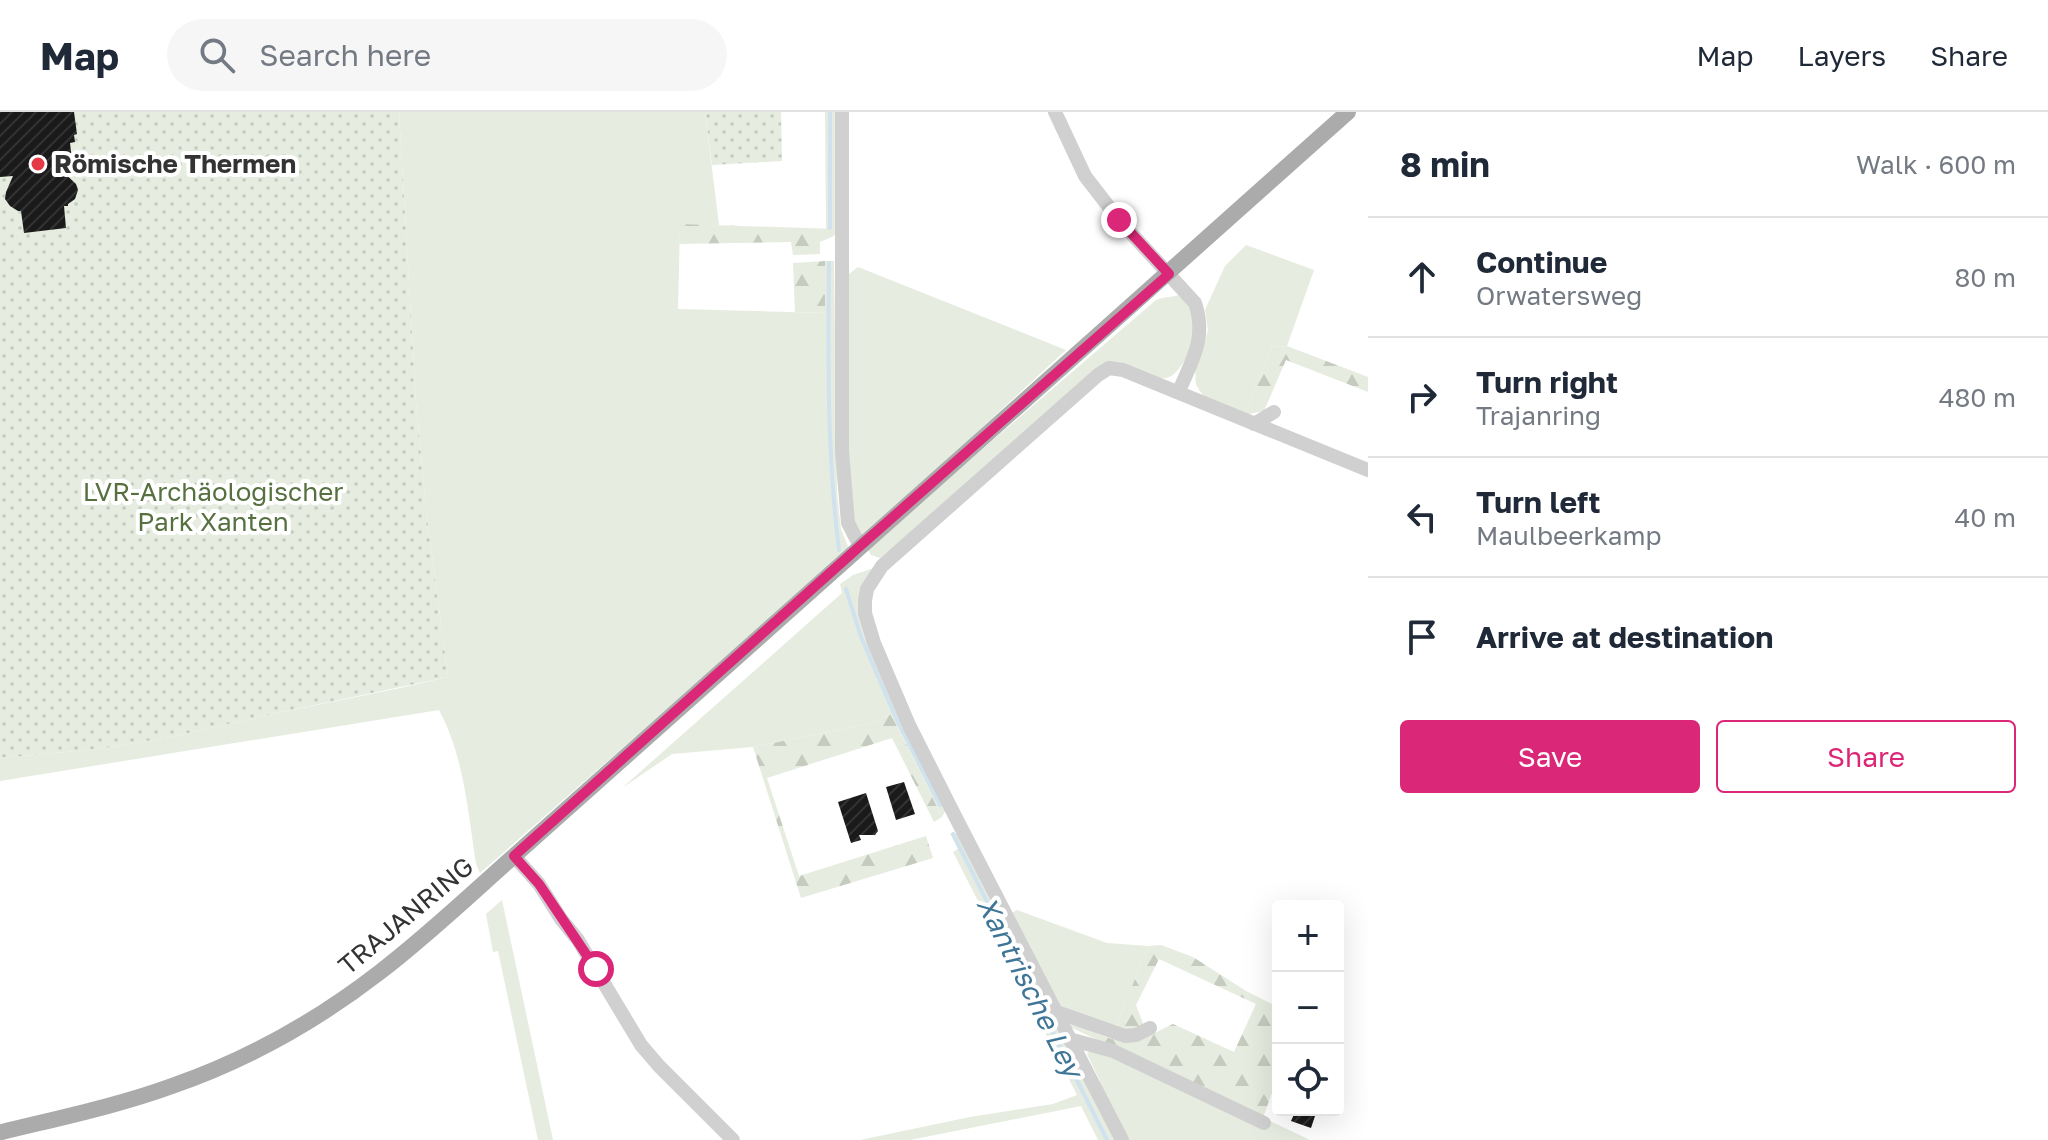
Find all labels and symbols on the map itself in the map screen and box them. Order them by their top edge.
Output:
place label: Römische Thermen [54,148,296,179]
marker: Römische Thermen [29,155,47,173]
route end [1101,202,1137,238]
park label: LVR-Archäologischer Park Xanten [83,476,343,537]
street label: TRAJANRING [332,850,479,981]
water label: Xantrische Ley [971,891,1092,1086]
route start [578,951,614,987]

